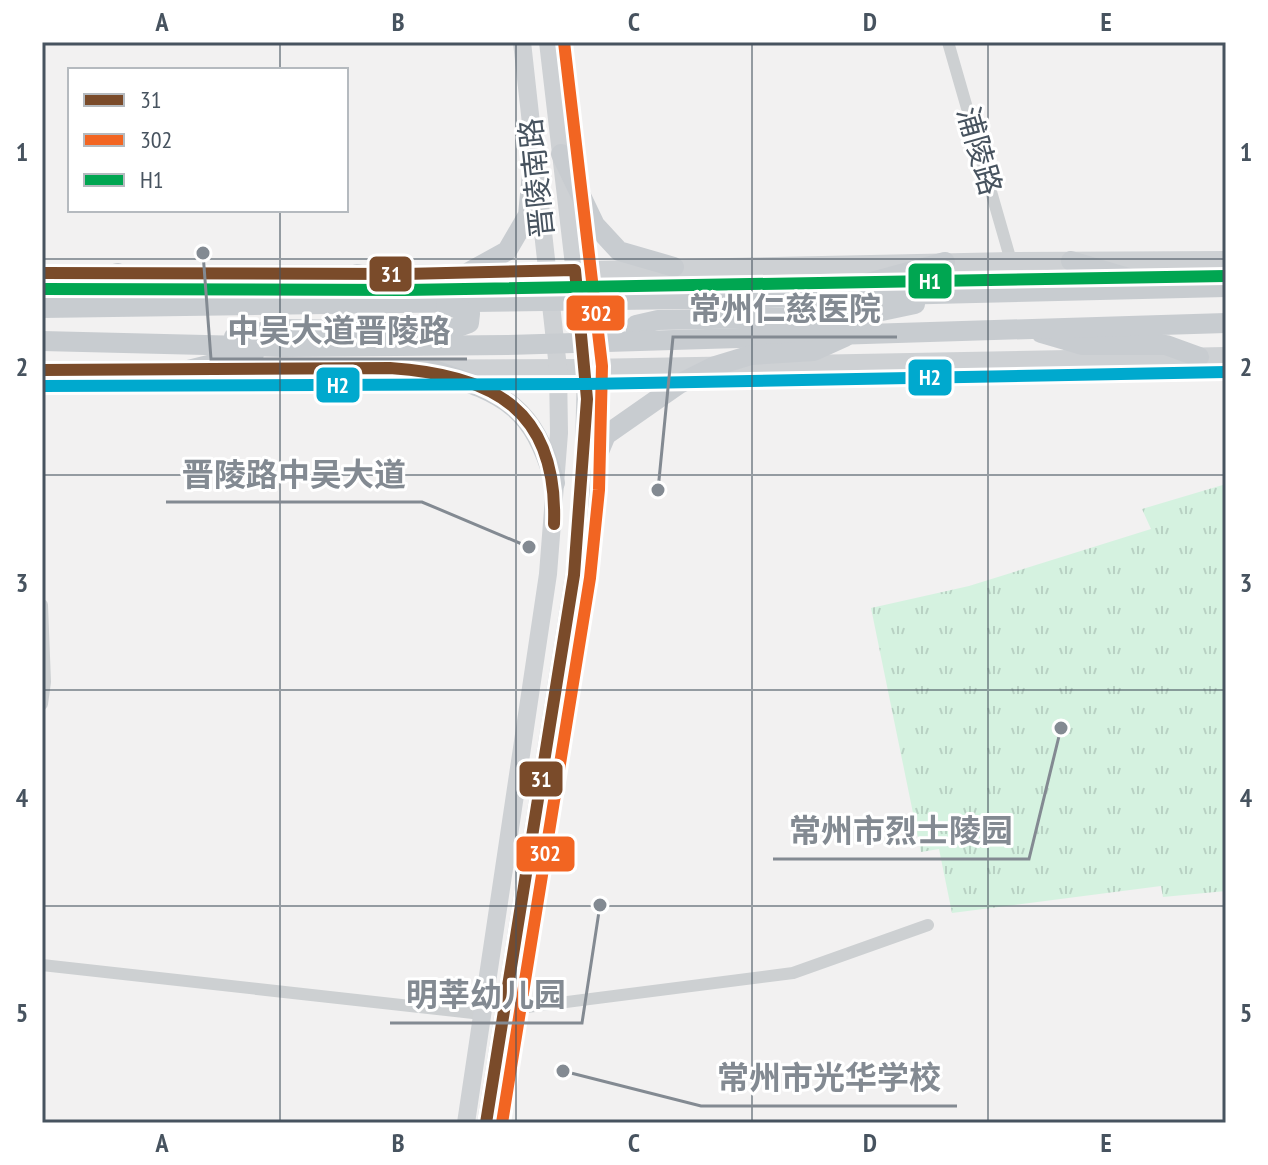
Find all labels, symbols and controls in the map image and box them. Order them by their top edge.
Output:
text: A [154,5,169,38]
text: B [392,5,405,38]
text: C [628,5,640,38]
text: D [863,5,877,38]
text: E [1100,5,1112,38]
legend [68,68,348,212]
text: 31 [140,84,162,115]
street label: 浦陵路 [949,102,1012,199]
street label: 晋陵南路 [510,116,561,240]
text: 302 [140,124,172,155]
text: 1 [16,135,28,168]
text: 1 [1240,135,1252,168]
text: H1 [140,164,164,195]
line badge: 31 [368,255,413,293]
text: 31 [380,260,402,288]
line badge: H1 [907,262,953,300]
text: H1 [919,267,941,295]
callout: 常州仁慈医院 [673,281,897,337]
text: 常州仁慈医院 [689,287,881,329]
line badge: 302 [565,294,626,332]
text: 302 [580,299,612,327]
callout: 中吴大道晋陵路 [211,303,467,359]
text: 中吴大道晋陵路 [227,309,451,351]
text: 2 [16,350,28,383]
text: 2 [1240,350,1252,383]
line badge: H2 [907,358,953,397]
text: H2 [919,363,941,391]
line badge: H2 [315,366,361,404]
text: H2 [327,371,349,399]
callout: 晋陵路中吴大道 [166,446,422,502]
text: 晋陵路中吴大道 [182,453,406,495]
text: 3 [16,566,28,599]
text: 3 [1240,566,1252,599]
line badge: 31 [518,760,564,798]
text: 31 [530,765,552,793]
text: 4 [16,781,29,814]
text: 4 [1240,781,1253,814]
callout: 常州市烈士陵园 [773,803,1029,859]
text: 常州市烈士陵园 [789,809,1013,851]
line badge: 302 [515,835,576,873]
text: 302 [529,839,561,867]
callout: 明莘幼儿园 [390,967,582,1023]
text: 明莘幼儿园 [406,973,566,1015]
text: 5 [16,996,28,1029]
text: 5 [1240,996,1252,1029]
callout: 常州市光华学校 [701,1050,957,1106]
text: 常州市光华学校 [717,1056,941,1098]
text: A [154,1126,169,1159]
text: B [392,1126,405,1159]
text: C [628,1126,640,1159]
text: D [863,1126,877,1159]
text: E [1100,1126,1112,1159]

